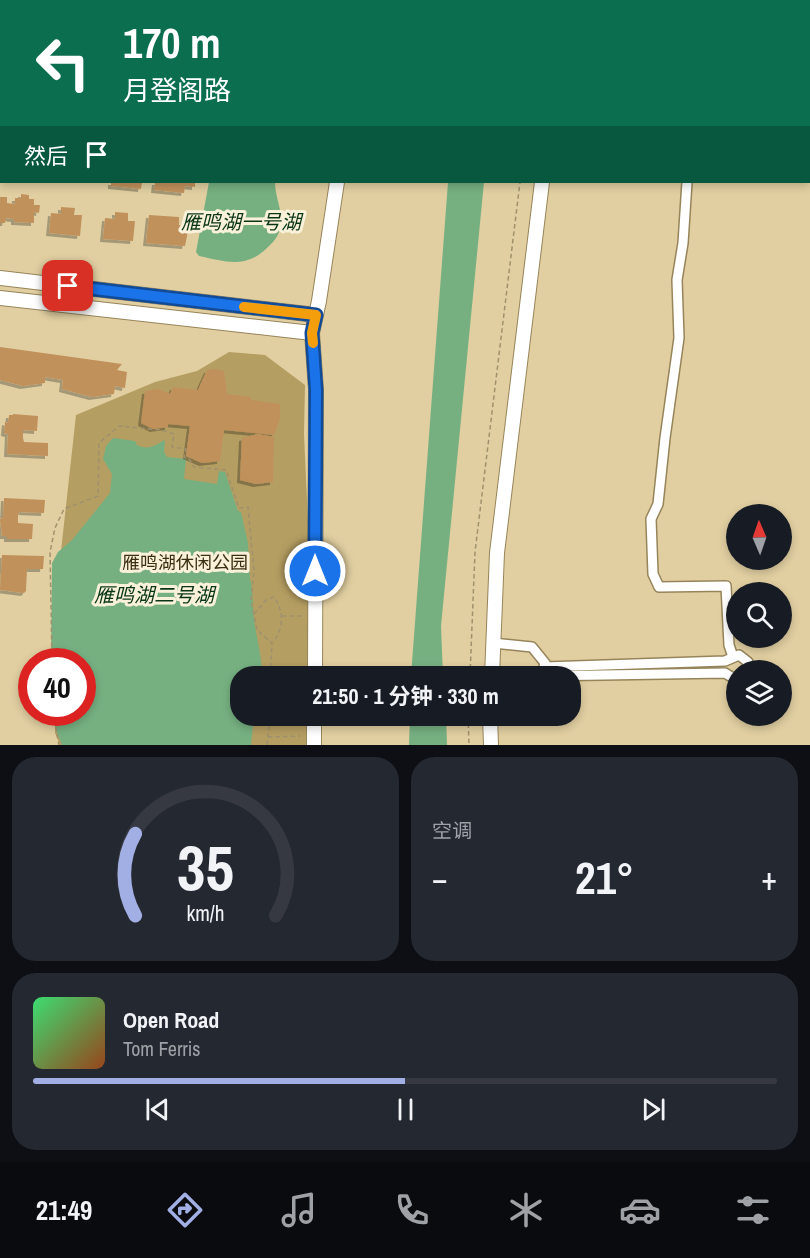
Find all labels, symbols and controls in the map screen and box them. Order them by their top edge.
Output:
text: 170 m [123,15,221,71]
icon: left [24,24,102,102]
text: 月登阁路 [123,72,231,108]
icon: arrive [80,138,113,171]
text: 然后 [24,141,68,171]
water label: 雁鸣湖一号湖 [181,208,304,235]
pin [42,260,93,311]
icon: arrive [51,269,84,302]
north arrow [726,504,792,570]
map controls [726,504,792,726]
position arrow [283,539,347,603]
park label: 雁鸣湖休闲公园 [122,550,248,575]
water label: 雁鸣湖二号湖 [94,581,217,608]
button: search [726,582,792,648]
speed limit sign: 40 [18,648,96,726]
button: layers [726,660,792,726]
text: 21:50 · 1 分钟 · 330 m [312,681,499,711]
text: 空调 [432,817,472,844]
text: 35 [177,825,234,909]
text: 21° [575,847,634,908]
text: − [432,856,448,900]
text: + [761,856,777,900]
text: km/h [186,899,225,928]
text: Open Road [123,1005,219,1035]
text: Tom Ferris [123,1035,201,1062]
icon: previous [141,1093,174,1126]
icon: pause [389,1093,422,1126]
icon: next [637,1093,670,1126]
icon: directions [164,1189,206,1231]
icon: music [278,1189,320,1231]
icon: phone [391,1189,433,1231]
icon: climate [505,1189,547,1231]
icon: car [619,1189,661,1231]
icon: filters [732,1189,774,1231]
text: 21:49 [36,1192,92,1228]

